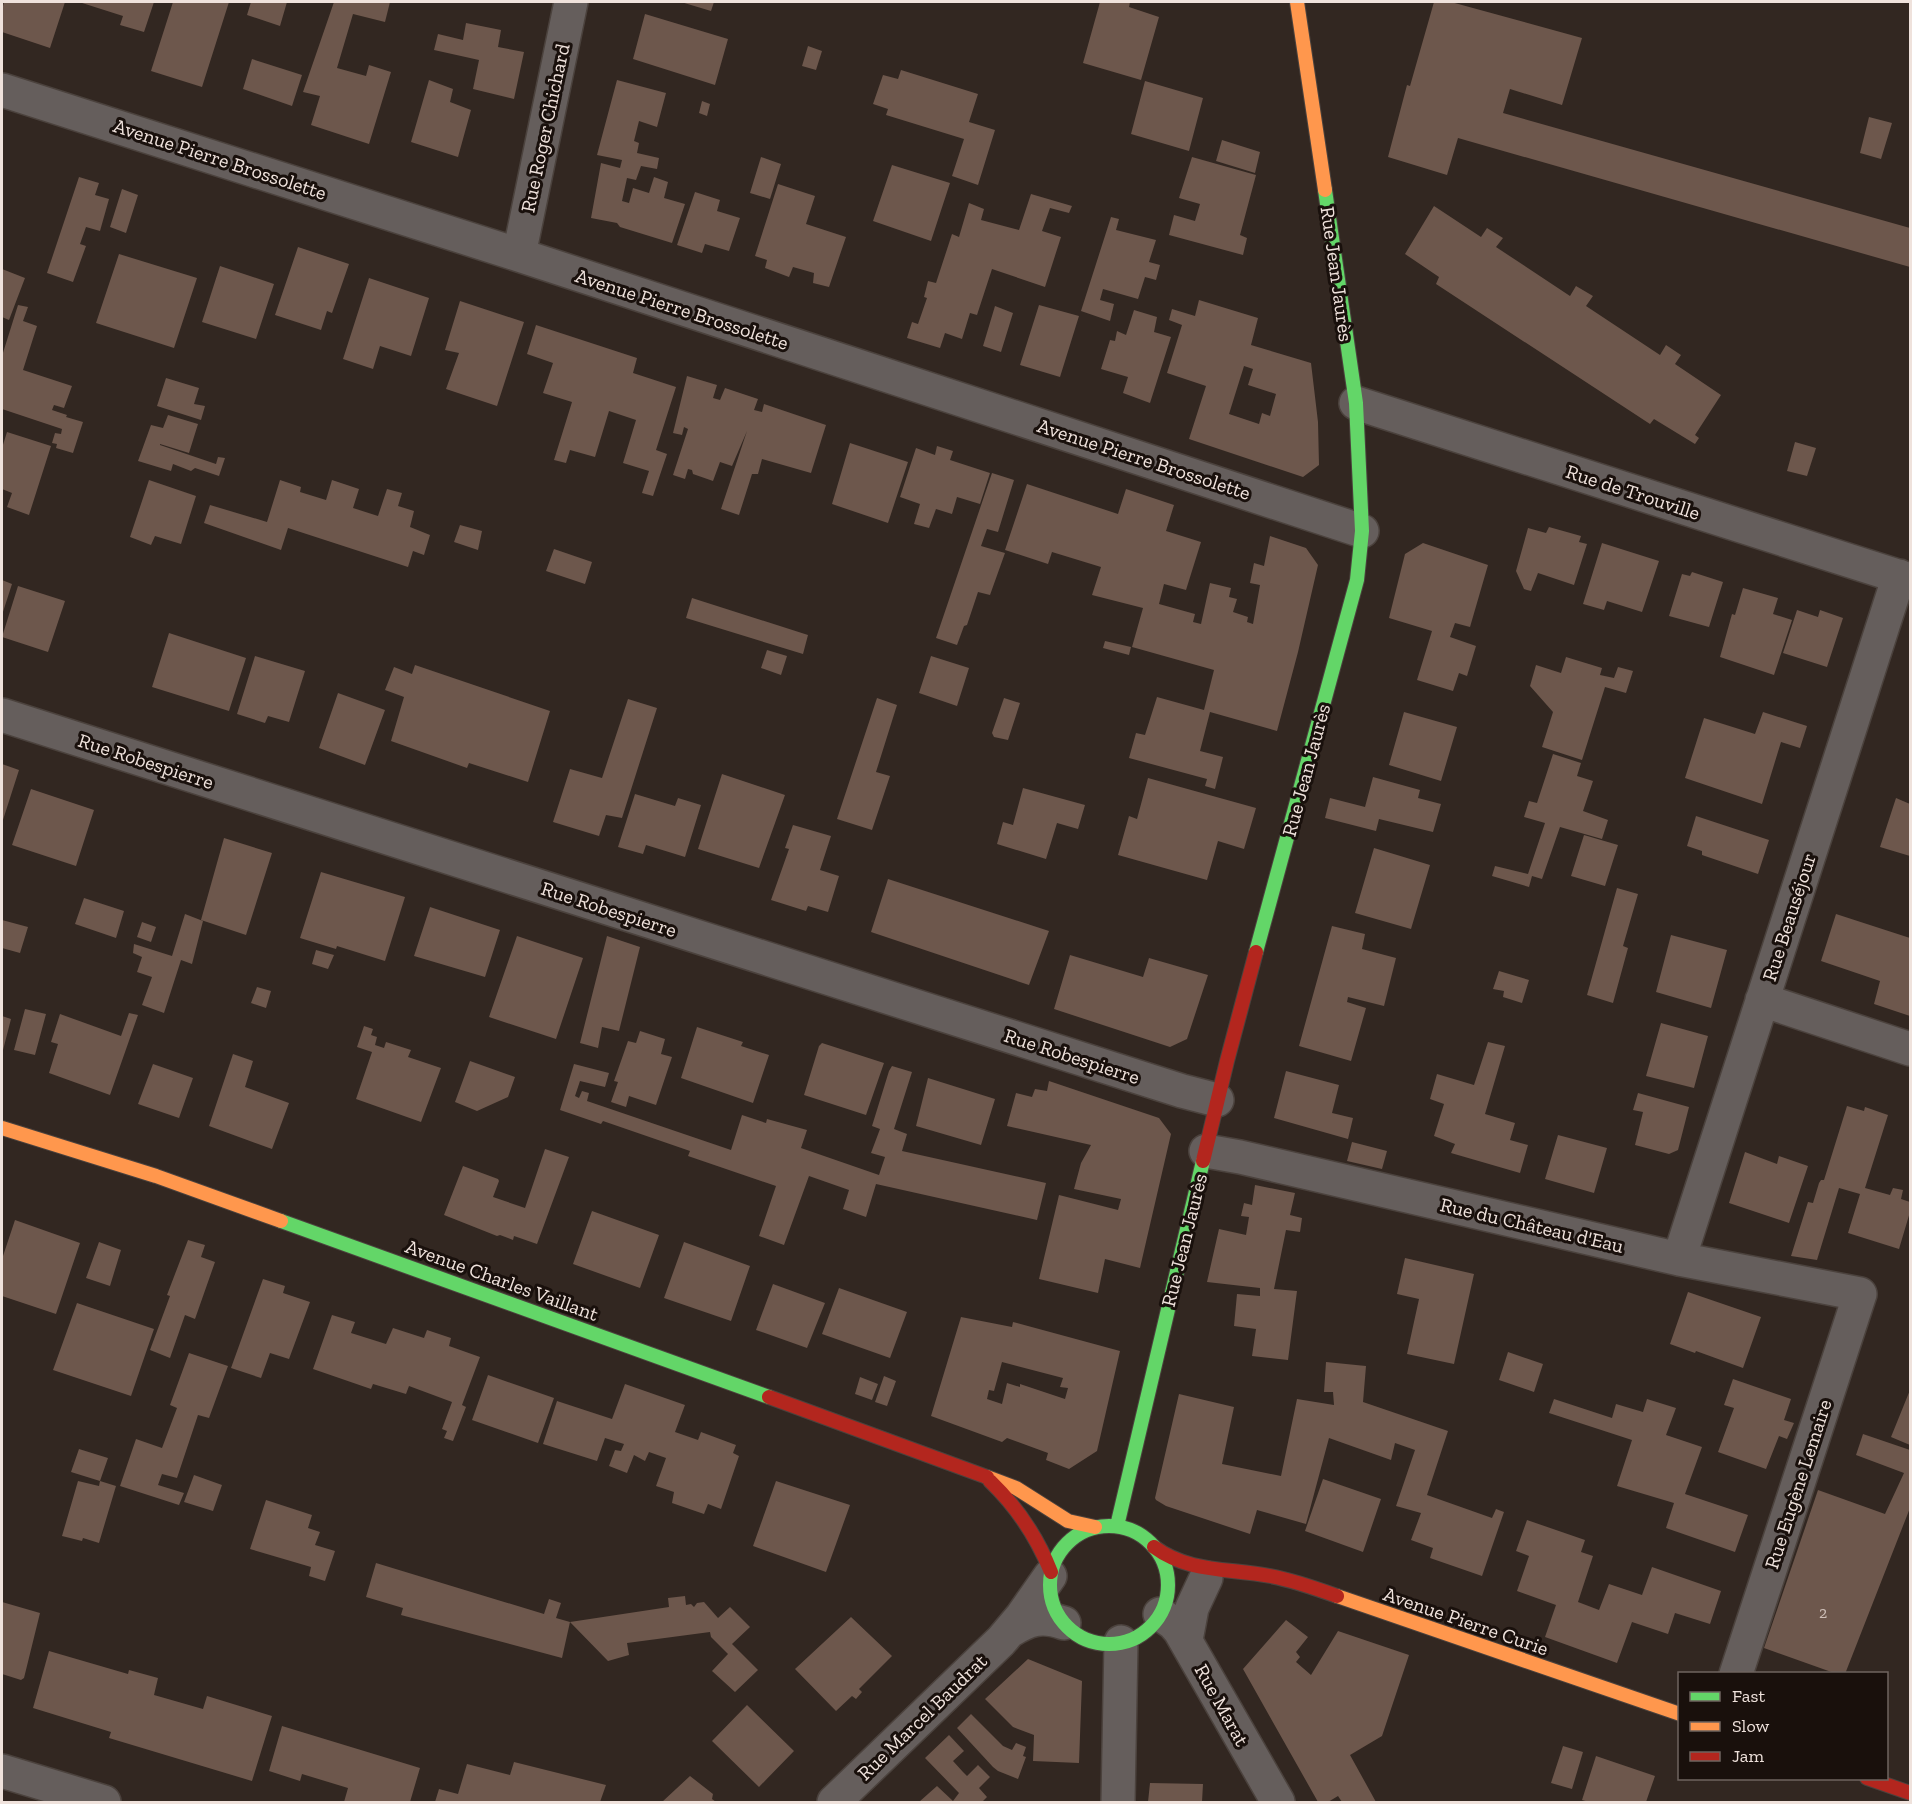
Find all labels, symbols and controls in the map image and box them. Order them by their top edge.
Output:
street label: Rue Roger Chichard [515,41,575,215]
street label: Avenue Pierre Brossolette [110,113,330,205]
street label: Rue Jean Jaurès [1316,205,1358,343]
street label: Avenue Pierre Brossolette [572,263,792,355]
street label: Avenue Pierre Brossolette [1034,413,1254,505]
street label: Rue de Trouville [1563,459,1703,525]
street label: Rue Jean Jaurès [1277,701,1335,839]
street label: Rue Robespierre [75,728,217,794]
street label: Rue Beauséjour [1757,850,1821,984]
street label: Rue Robespierre [538,876,680,942]
street label: Rue Robespierre [1001,1023,1143,1089]
street label: Rue Jean Jaurès [1156,1171,1212,1309]
street label: Rue du Château d'Eau [1438,1192,1626,1258]
street label: Avenue Charles Vaillant [402,1234,602,1326]
street label: Rue Eugène Lemaire [1759,1396,1837,1572]
street label: Avenue Pierre Curie [1380,1582,1552,1660]
house number: 2 [1819,1603,1827,1622]
street label: Rue Marcel Baudrat [852,1649,992,1785]
street label: Rue Marat [1190,1660,1255,1751]
legend [1678,1672,1888,1780]
text: Fast [1732,1685,1765,1707]
text: Slow [1732,1715,1769,1737]
text: Jam [1732,1745,1764,1767]

